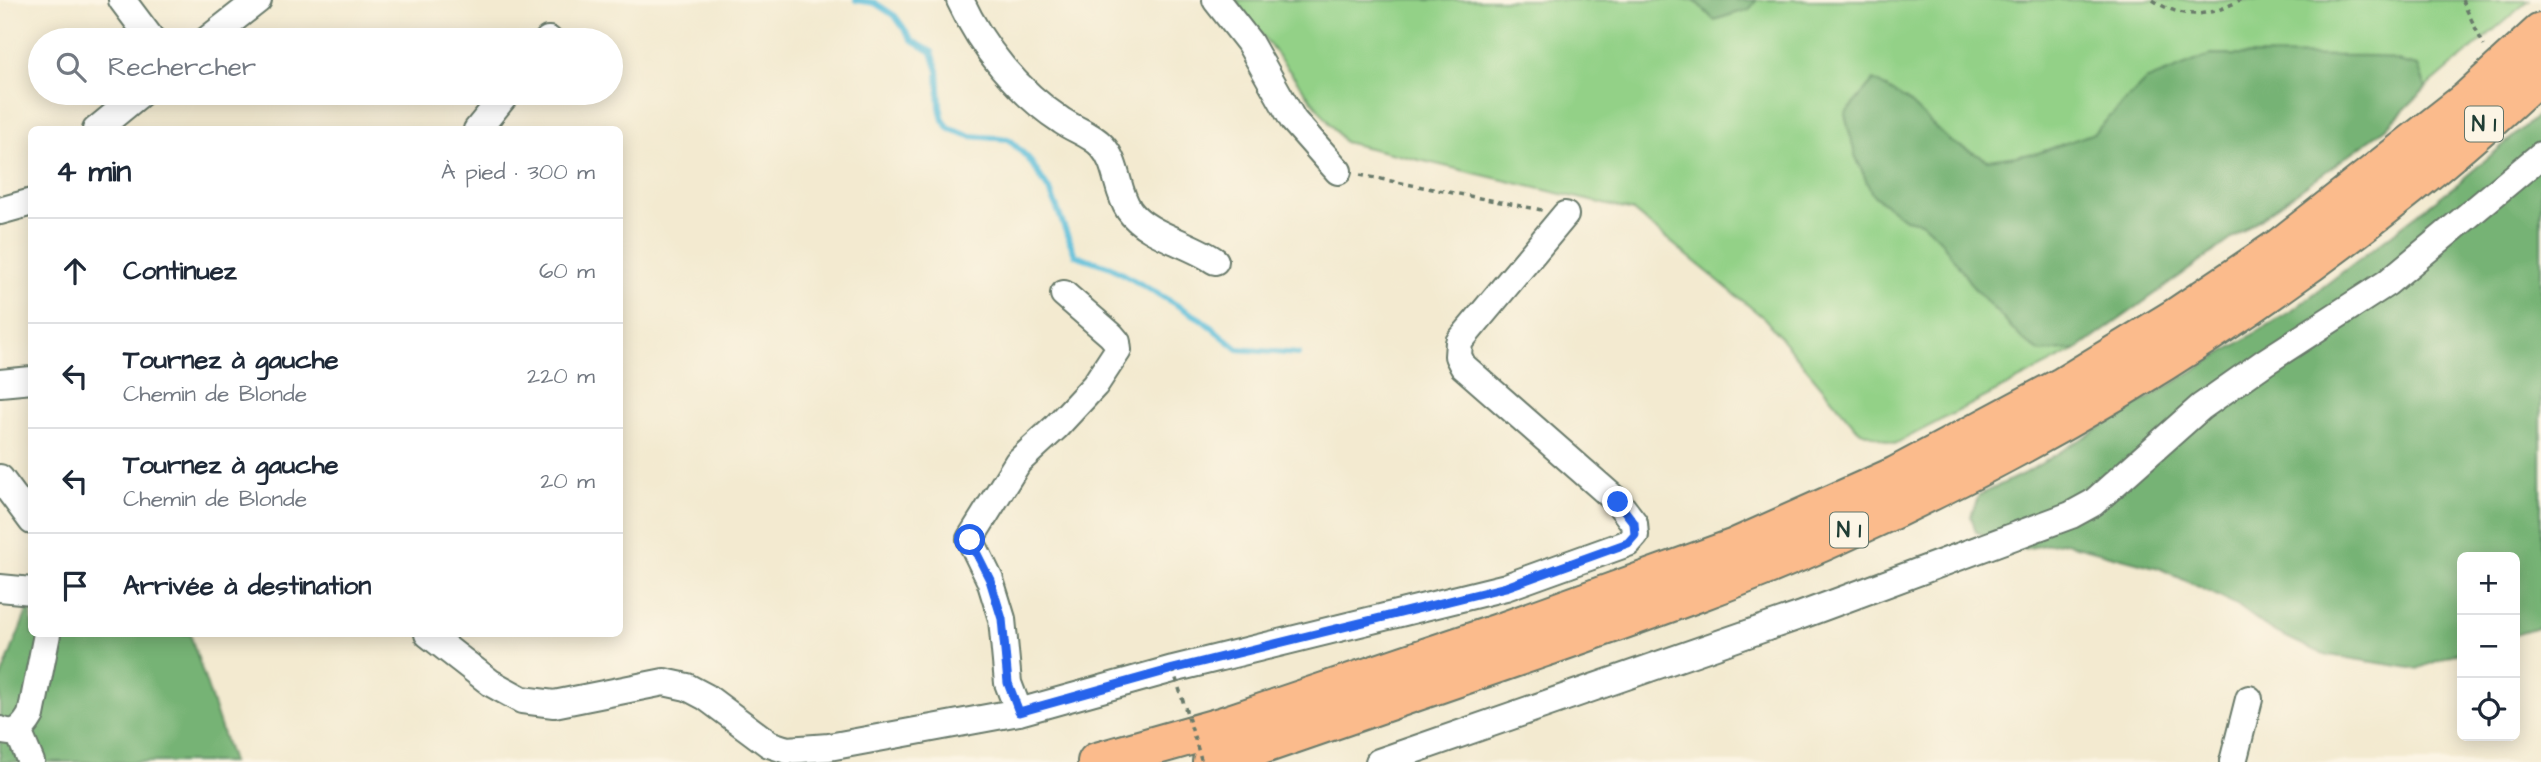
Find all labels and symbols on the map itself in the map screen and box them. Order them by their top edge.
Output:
road number: N 1 [2465,106,2503,142]
route end [1602,486,1633,517]
road number: N 1 [1830,512,1868,548]
route start [954,524,985,555]

